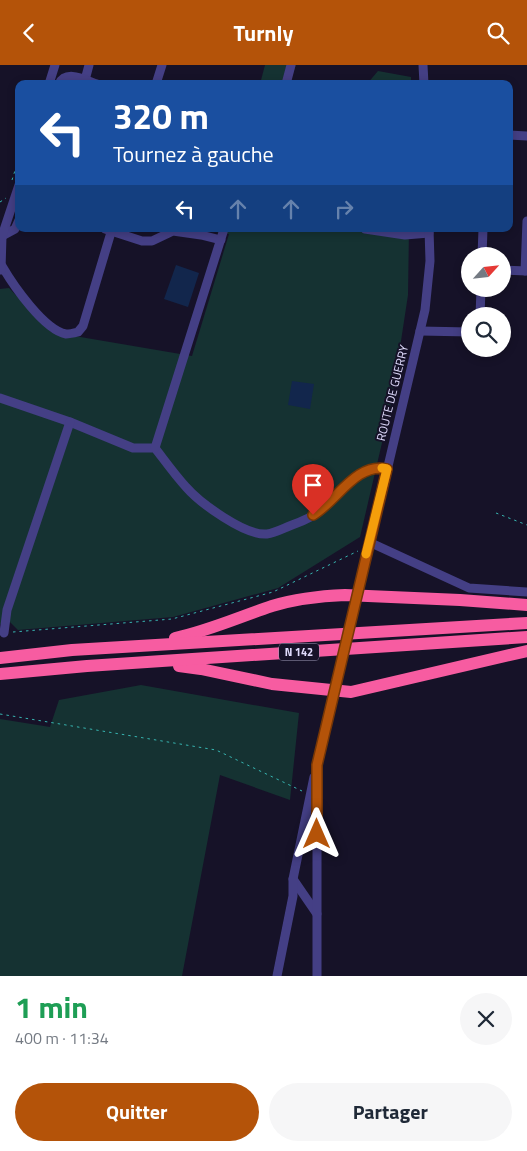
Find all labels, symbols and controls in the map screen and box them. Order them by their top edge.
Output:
text: Turnly [234,16,293,50]
icon: back [15,19,43,47]
icon: search [484,19,512,47]
text: 320 m [113,89,209,143]
icon: left [30,100,95,165]
text: Tournez à gauche [113,137,274,171]
icon: left [171,195,199,223]
icon: ahead [224,195,252,223]
icon: ahead [277,195,305,223]
icon: right [330,195,358,223]
north arrow [461,247,511,297]
map controls [461,247,511,357]
button: search [461,307,511,357]
street label: ROUTE DE GUERRY [371,342,413,443]
pin [292,464,334,515]
icon: arrive [299,471,327,499]
road number: N 142 [279,643,319,661]
position arrow [290,807,342,859]
text: 1 min [15,984,88,1030]
button: close [460,993,512,1045]
text: 400 m · 11:34 [15,1026,109,1050]
button: Quitter [15,1083,259,1141]
button: Partager [269,1083,512,1141]

